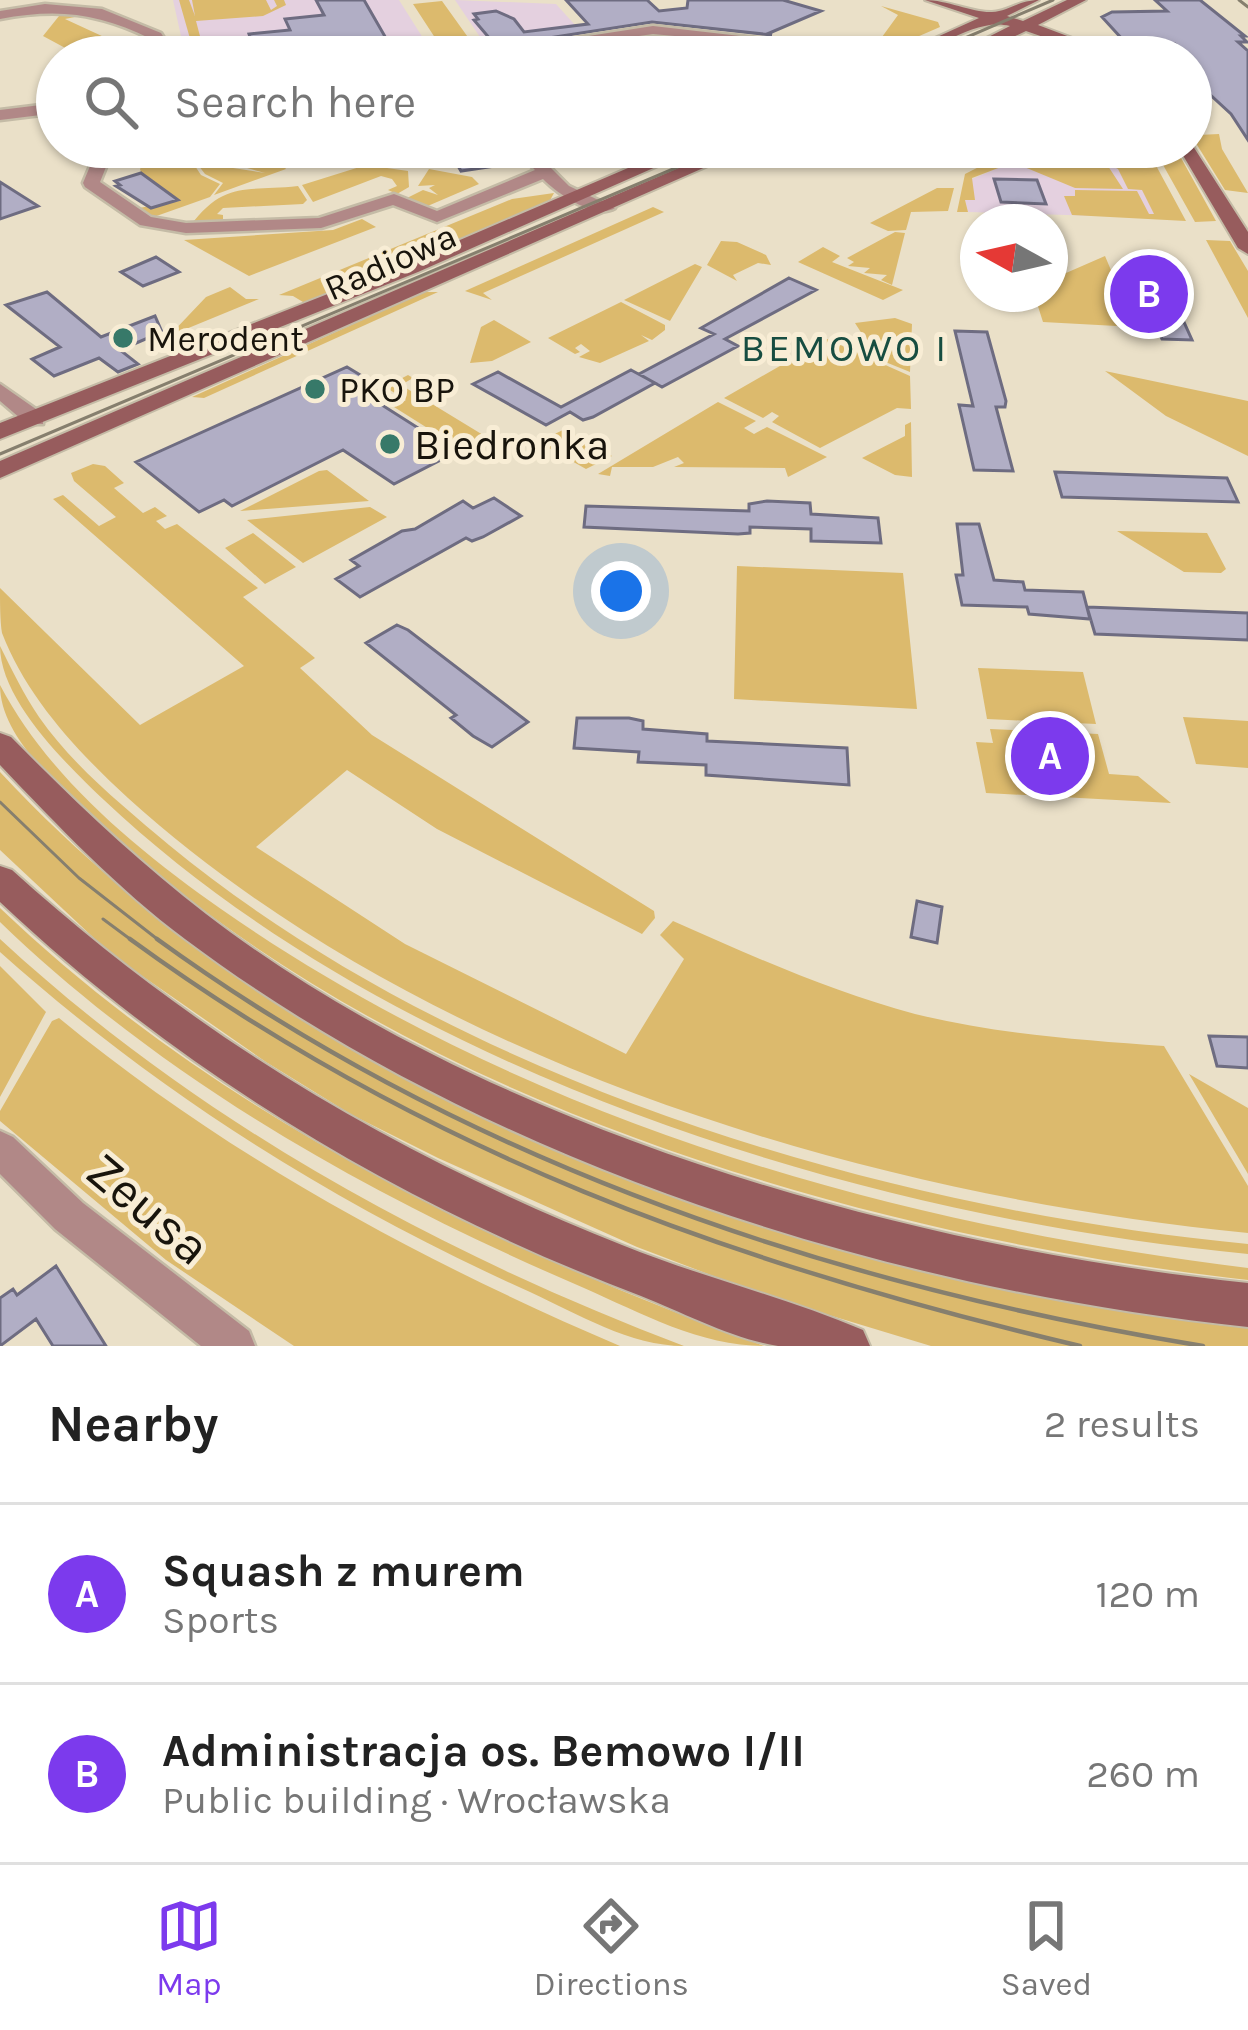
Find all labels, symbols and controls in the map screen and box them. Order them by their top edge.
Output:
search box [36,36,1212,168]
icon: search [78,69,144,135]
text: Search here [174,76,416,128]
north arrow [960,204,1068,312]
street label: Radiowa [318,214,463,309]
pin: B [1110,249,1188,339]
place label: Merodent [147,318,304,360]
marker: Merodent [110,325,136,351]
district label: BEMOWO I [741,325,949,371]
place label: PKO BP [339,369,455,411]
marker: PKO BP [302,376,328,402]
place label: Biedronka [414,420,609,470]
marker: Biedronka [377,431,403,457]
your location [591,561,651,621]
pin: A [1011,711,1089,801]
street label: Zeusa [75,1140,222,1277]
text: Nearby [48,1394,218,1454]
text: 2 results [1044,1401,1200,1447]
text: Squash z murem [162,1545,525,1597]
text: A [75,1571,99,1617]
text: 120 m [1096,1571,1200,1617]
text: Sports [162,1597,279,1643]
text: Administracja os. Bemowo I/II [162,1725,805,1777]
text: B [74,1751,100,1797]
text: 260 m [1086,1751,1200,1797]
text: Public building · Wrocławska [162,1777,671,1823]
tab: Map [156,1893,222,2003]
tab: Directions [534,1893,689,2003]
tab: Saved [1001,1893,1092,2003]

